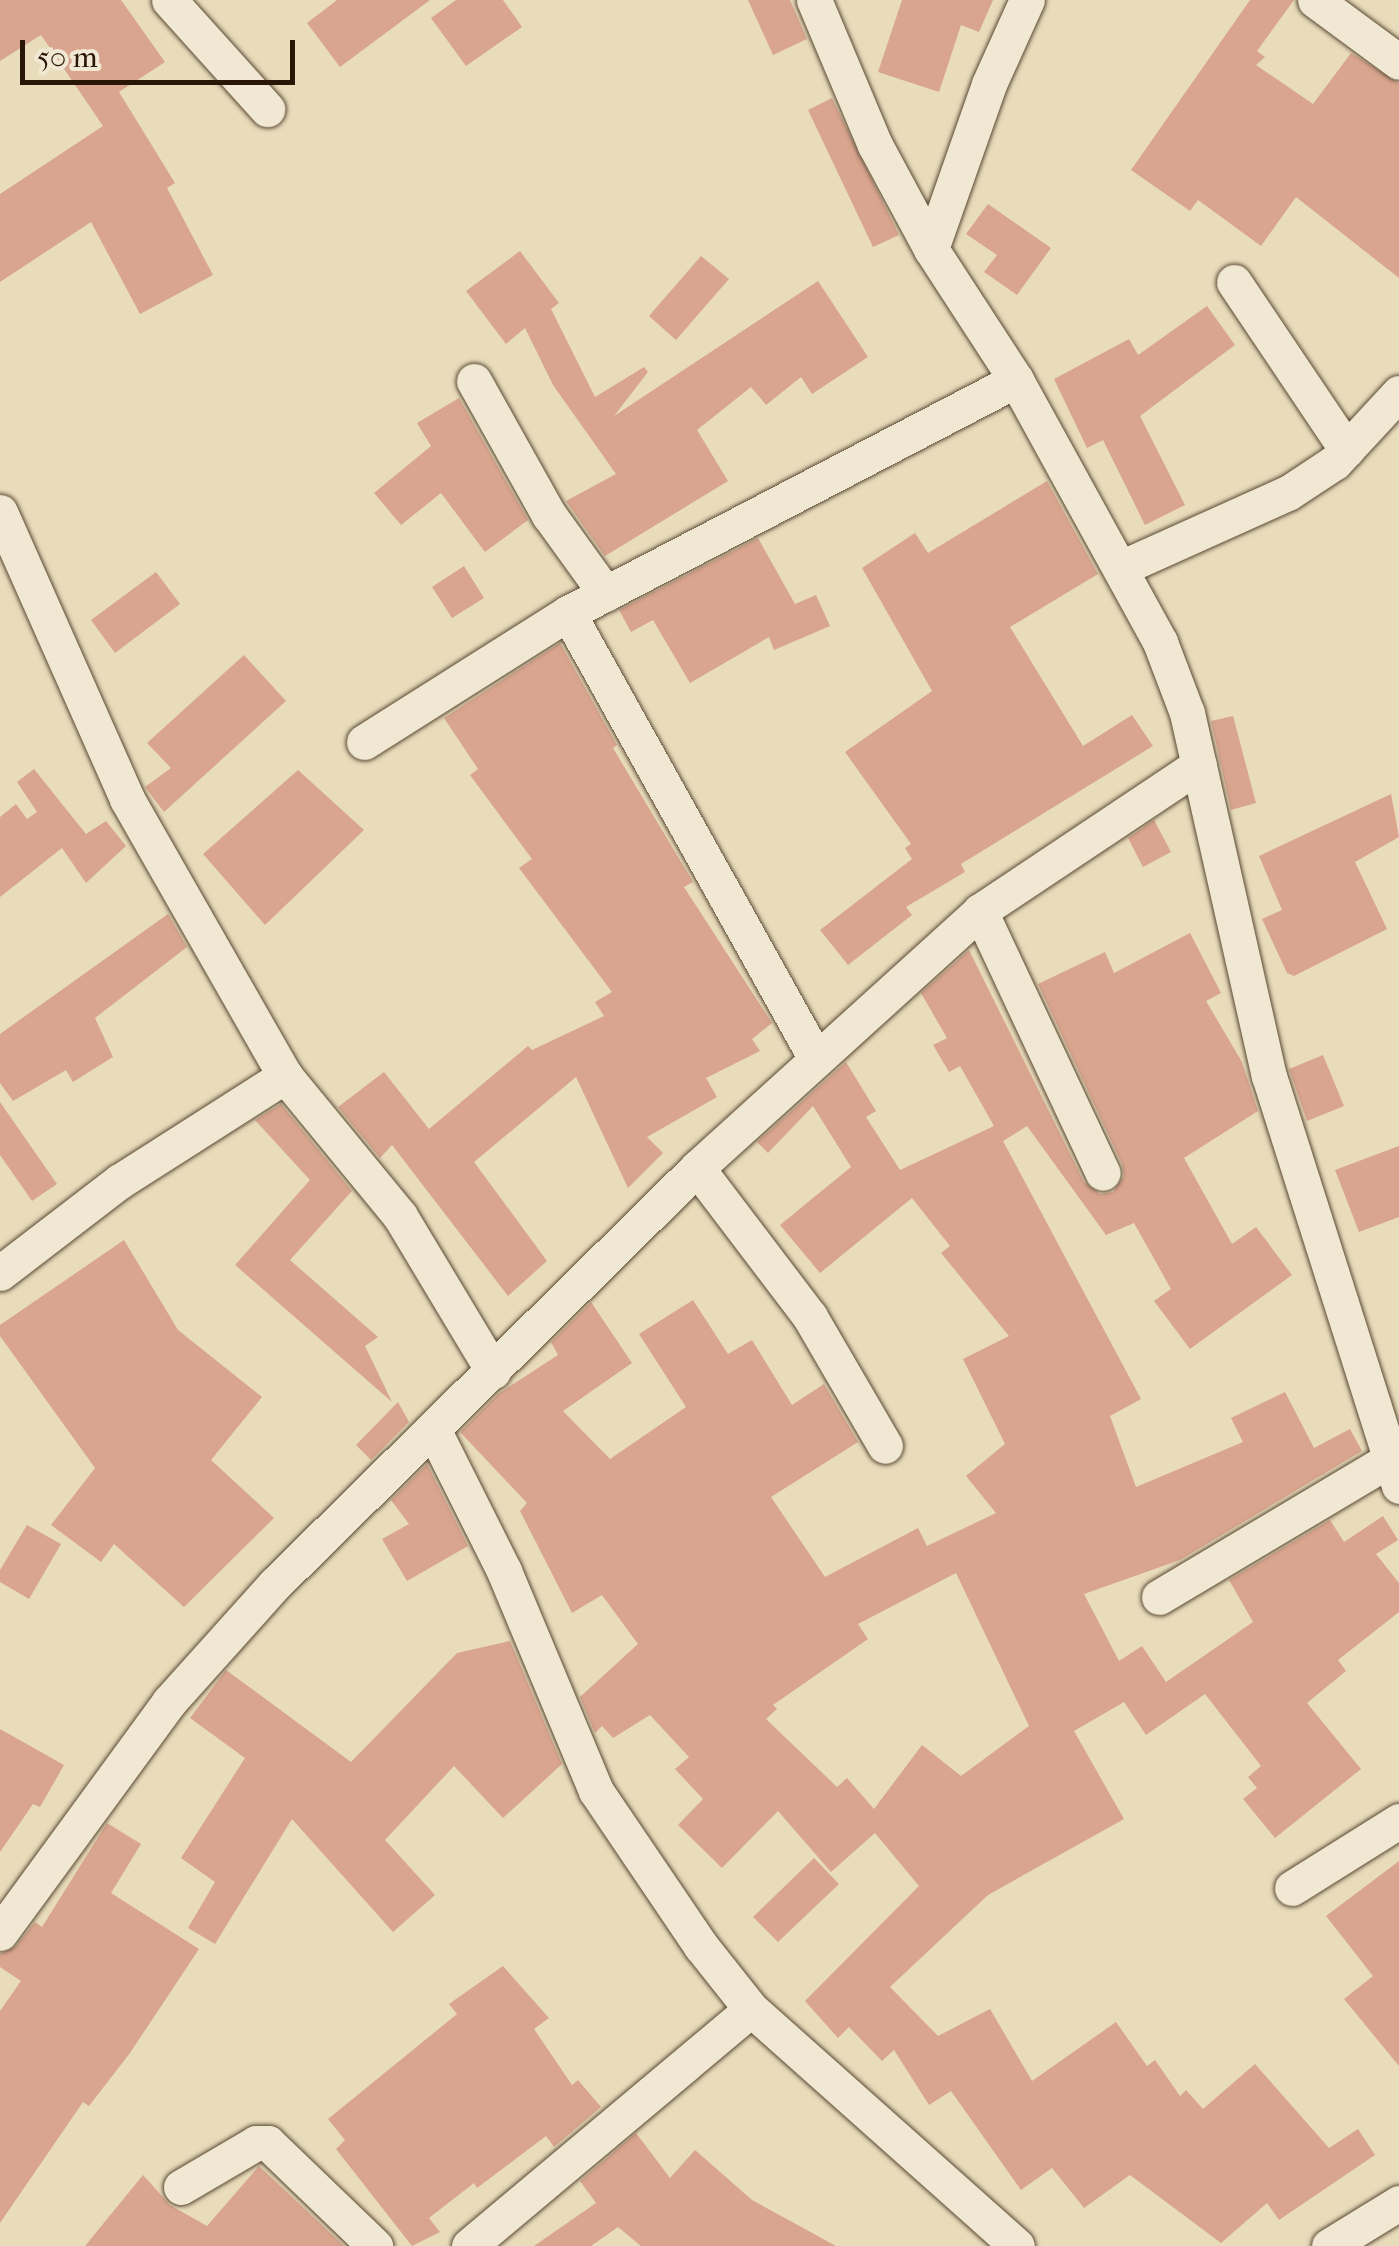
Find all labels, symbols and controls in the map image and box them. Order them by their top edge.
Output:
scale bar [25,20,300,82]
text: 50 m [37,40,98,75]

